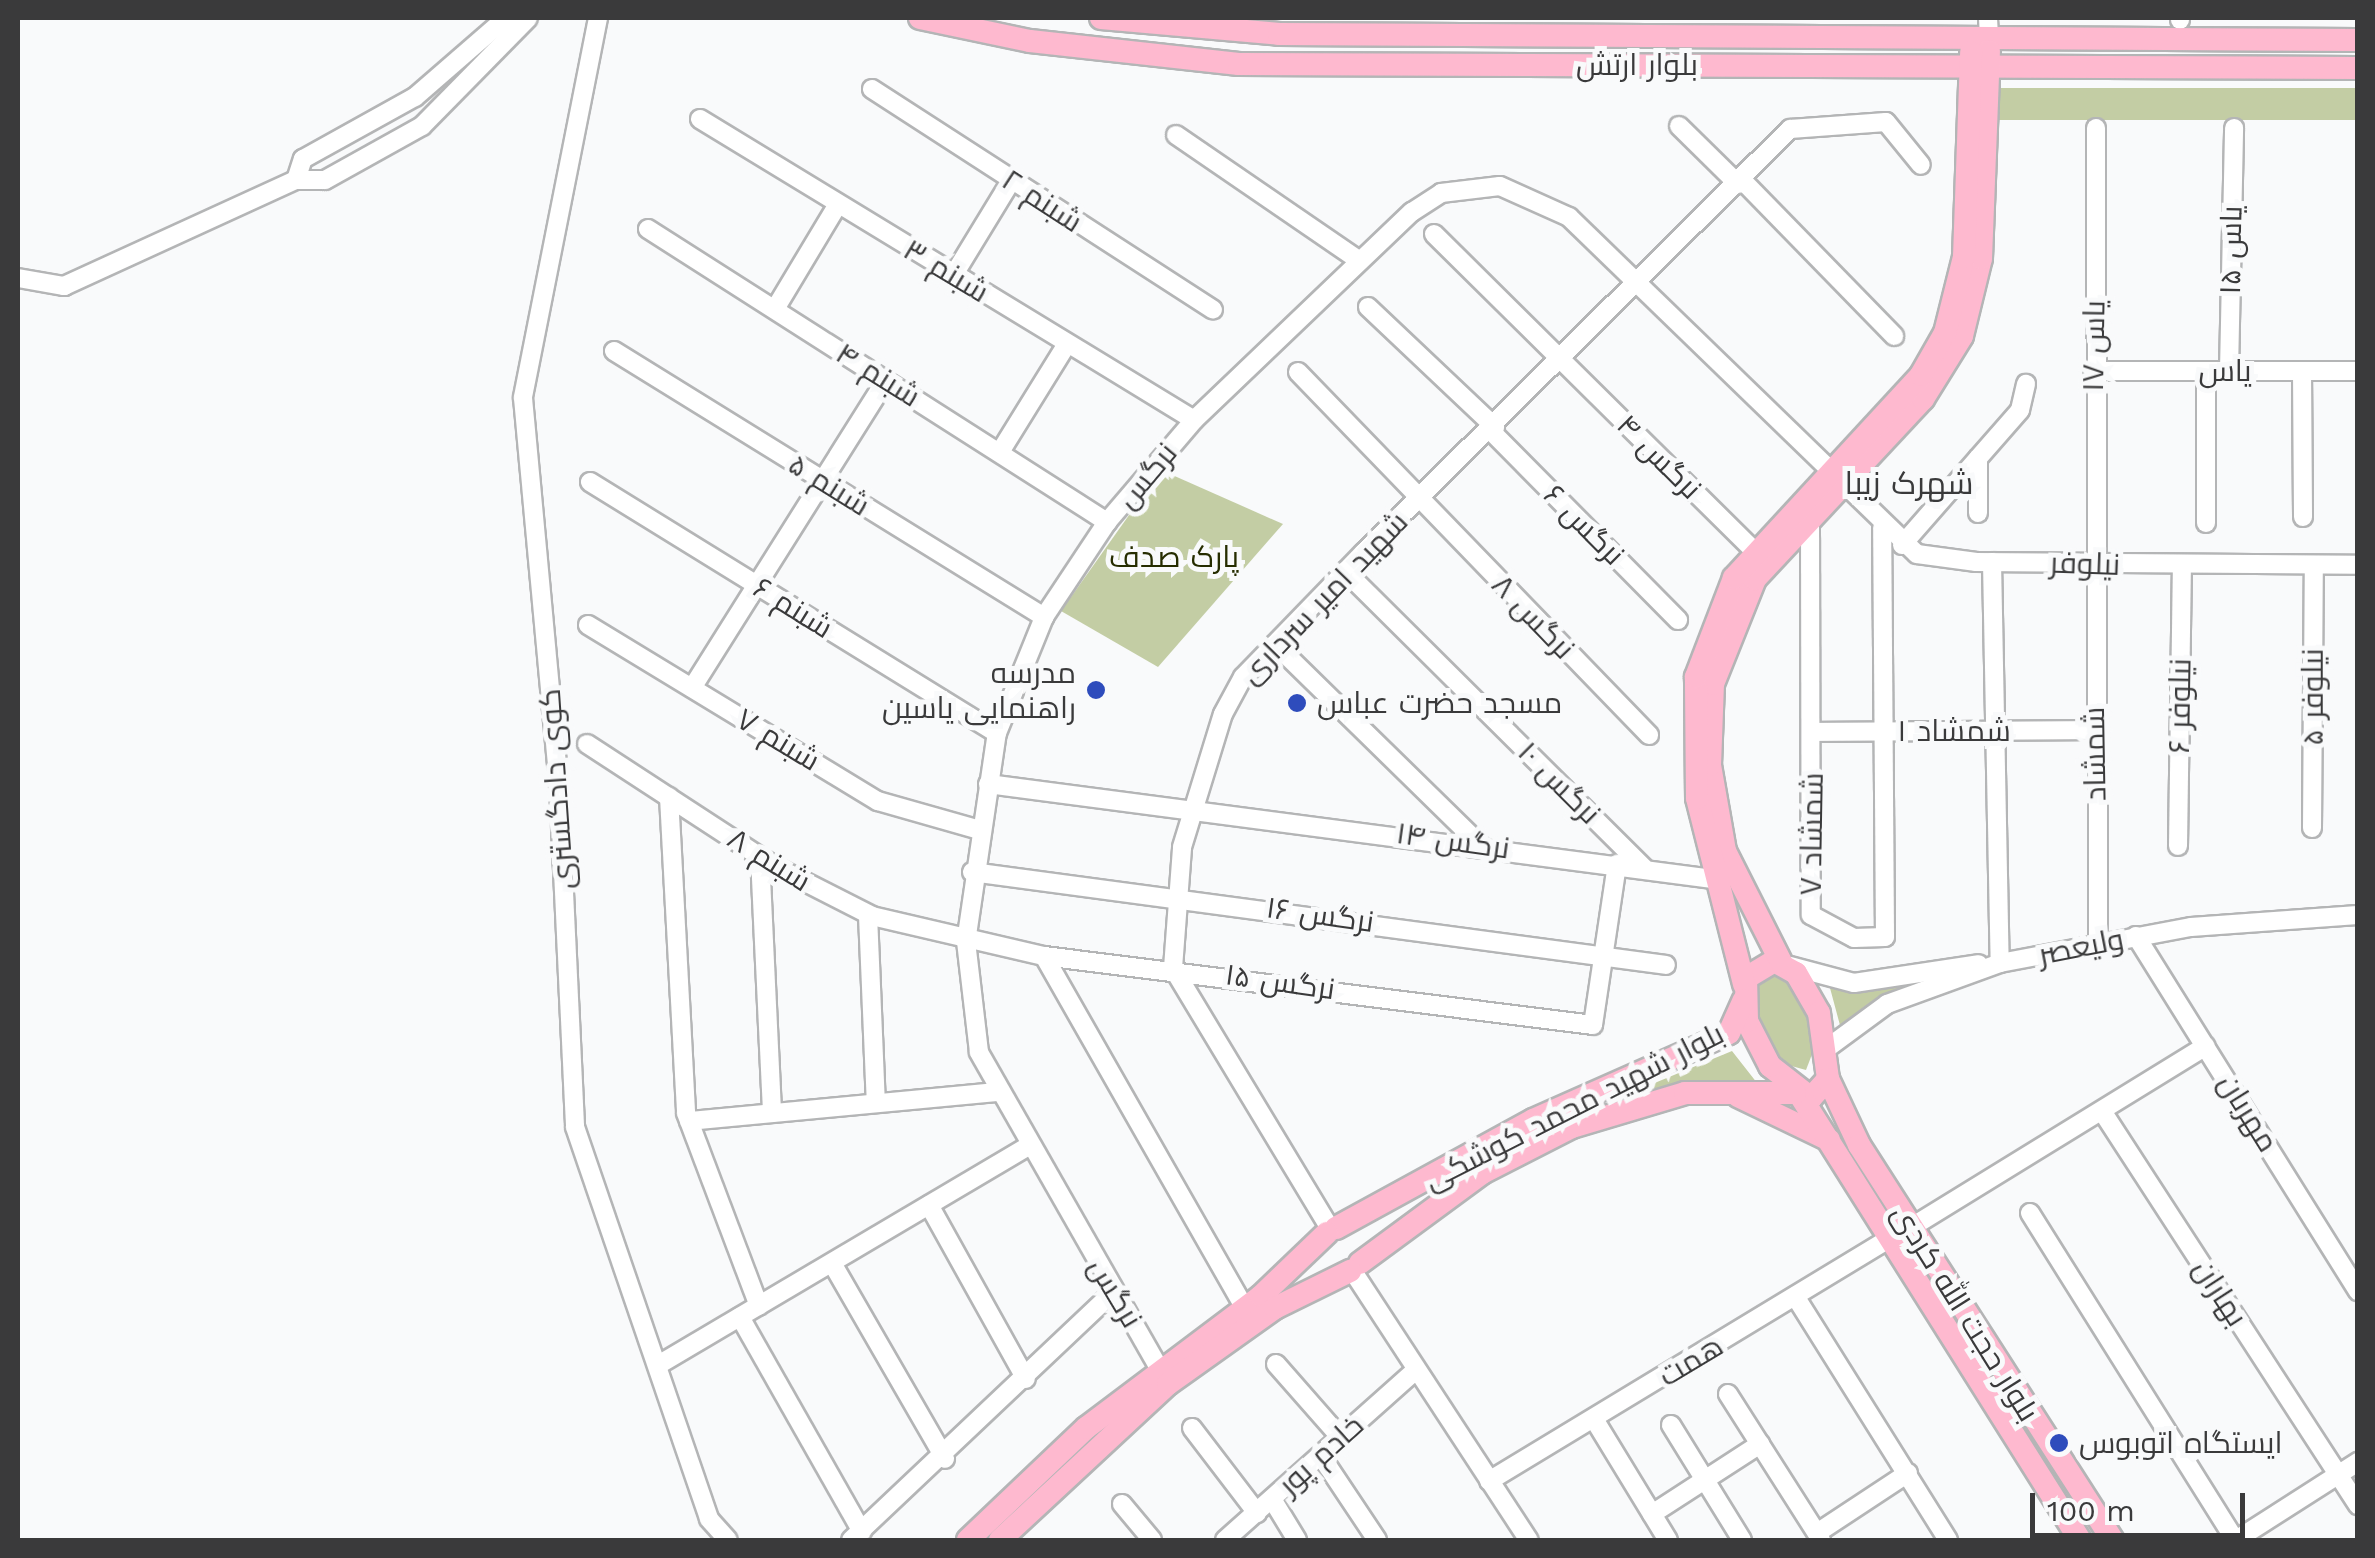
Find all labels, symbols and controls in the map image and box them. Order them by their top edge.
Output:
street label: بلوار ارتش [1576,47,1698,83]
street label: شبنم ۲ [995,162,1089,240]
street label: یاس ۱۵ [2212,205,2250,295]
street label: شبنم ۳ [897,232,995,310]
street label: یاس ۱۷ [2075,300,2113,392]
street label: شبنم ۴ [829,335,927,415]
street label: یاس [2198,353,2252,389]
street label: نرگس ۴ [1609,407,1709,507]
street label: نرگس [1109,436,1185,516]
street label: شبنم ۵ [782,446,876,524]
district label: شهرک زیبا [1845,464,1973,502]
street label: نرگس ۶ [1536,477,1632,573]
street label: شهید امیر سرداری [1233,504,1415,692]
park label: پارک صدف [1109,539,1239,575]
street label: نیلوفر [2049,545,2121,583]
street label: نرگس ۸ [1484,567,1582,667]
street label: شبنم ۶ [747,570,839,646]
street label: نیلوفر ۵ [2295,648,2331,746]
place label: مدرسه راهنمایی یاسین [882,655,1076,726]
street label: نیلوفر ۶ [2161,658,2199,754]
marker: مدرسه راهنمایی یاسین [1085,679,1107,701]
place label: مسجد حضرت عباس [1317,685,1562,721]
street label: کوی دادگستری [532,687,582,891]
marker: مسجد حضرت عباس [1286,692,1308,714]
street label: شبنم ۷ [730,701,826,779]
street label: شمشاد [2076,707,2114,801]
street label: شمشاد ۱ [1897,713,2011,749]
street label: نرگس ۱۰ [1510,734,1608,832]
street label: شمشاد ۷ [1793,772,1831,896]
street label: نرگس ۱۴ [1394,815,1512,867]
street label: شبنم ۸ [721,821,817,899]
street label: نرگس ۱۶ [1264,890,1376,940]
street label: ولیعصر [2035,921,2127,973]
street label: نرگس ۱۵ [1223,956,1337,1008]
street label: بلوار شهید محمد کوشکی [1418,1016,1730,1198]
street label: مهربان [2210,1067,2286,1159]
street label: بلوار حجت الله کردی [1884,1198,2046,1428]
street label: نرگس [1080,1252,1150,1334]
street label: بهاران [2185,1253,2255,1333]
street label: همت [1652,1328,1730,1394]
street label: خادم پور [1271,1407,1371,1503]
place label: ایستگاه اتوبوس [2079,1425,2283,1461]
marker: ایستگاه اتوبوس [2048,1432,2070,1454]
scale bar [2035,1473,2250,1535]
text: 100 m [2047,1493,2135,1528]

